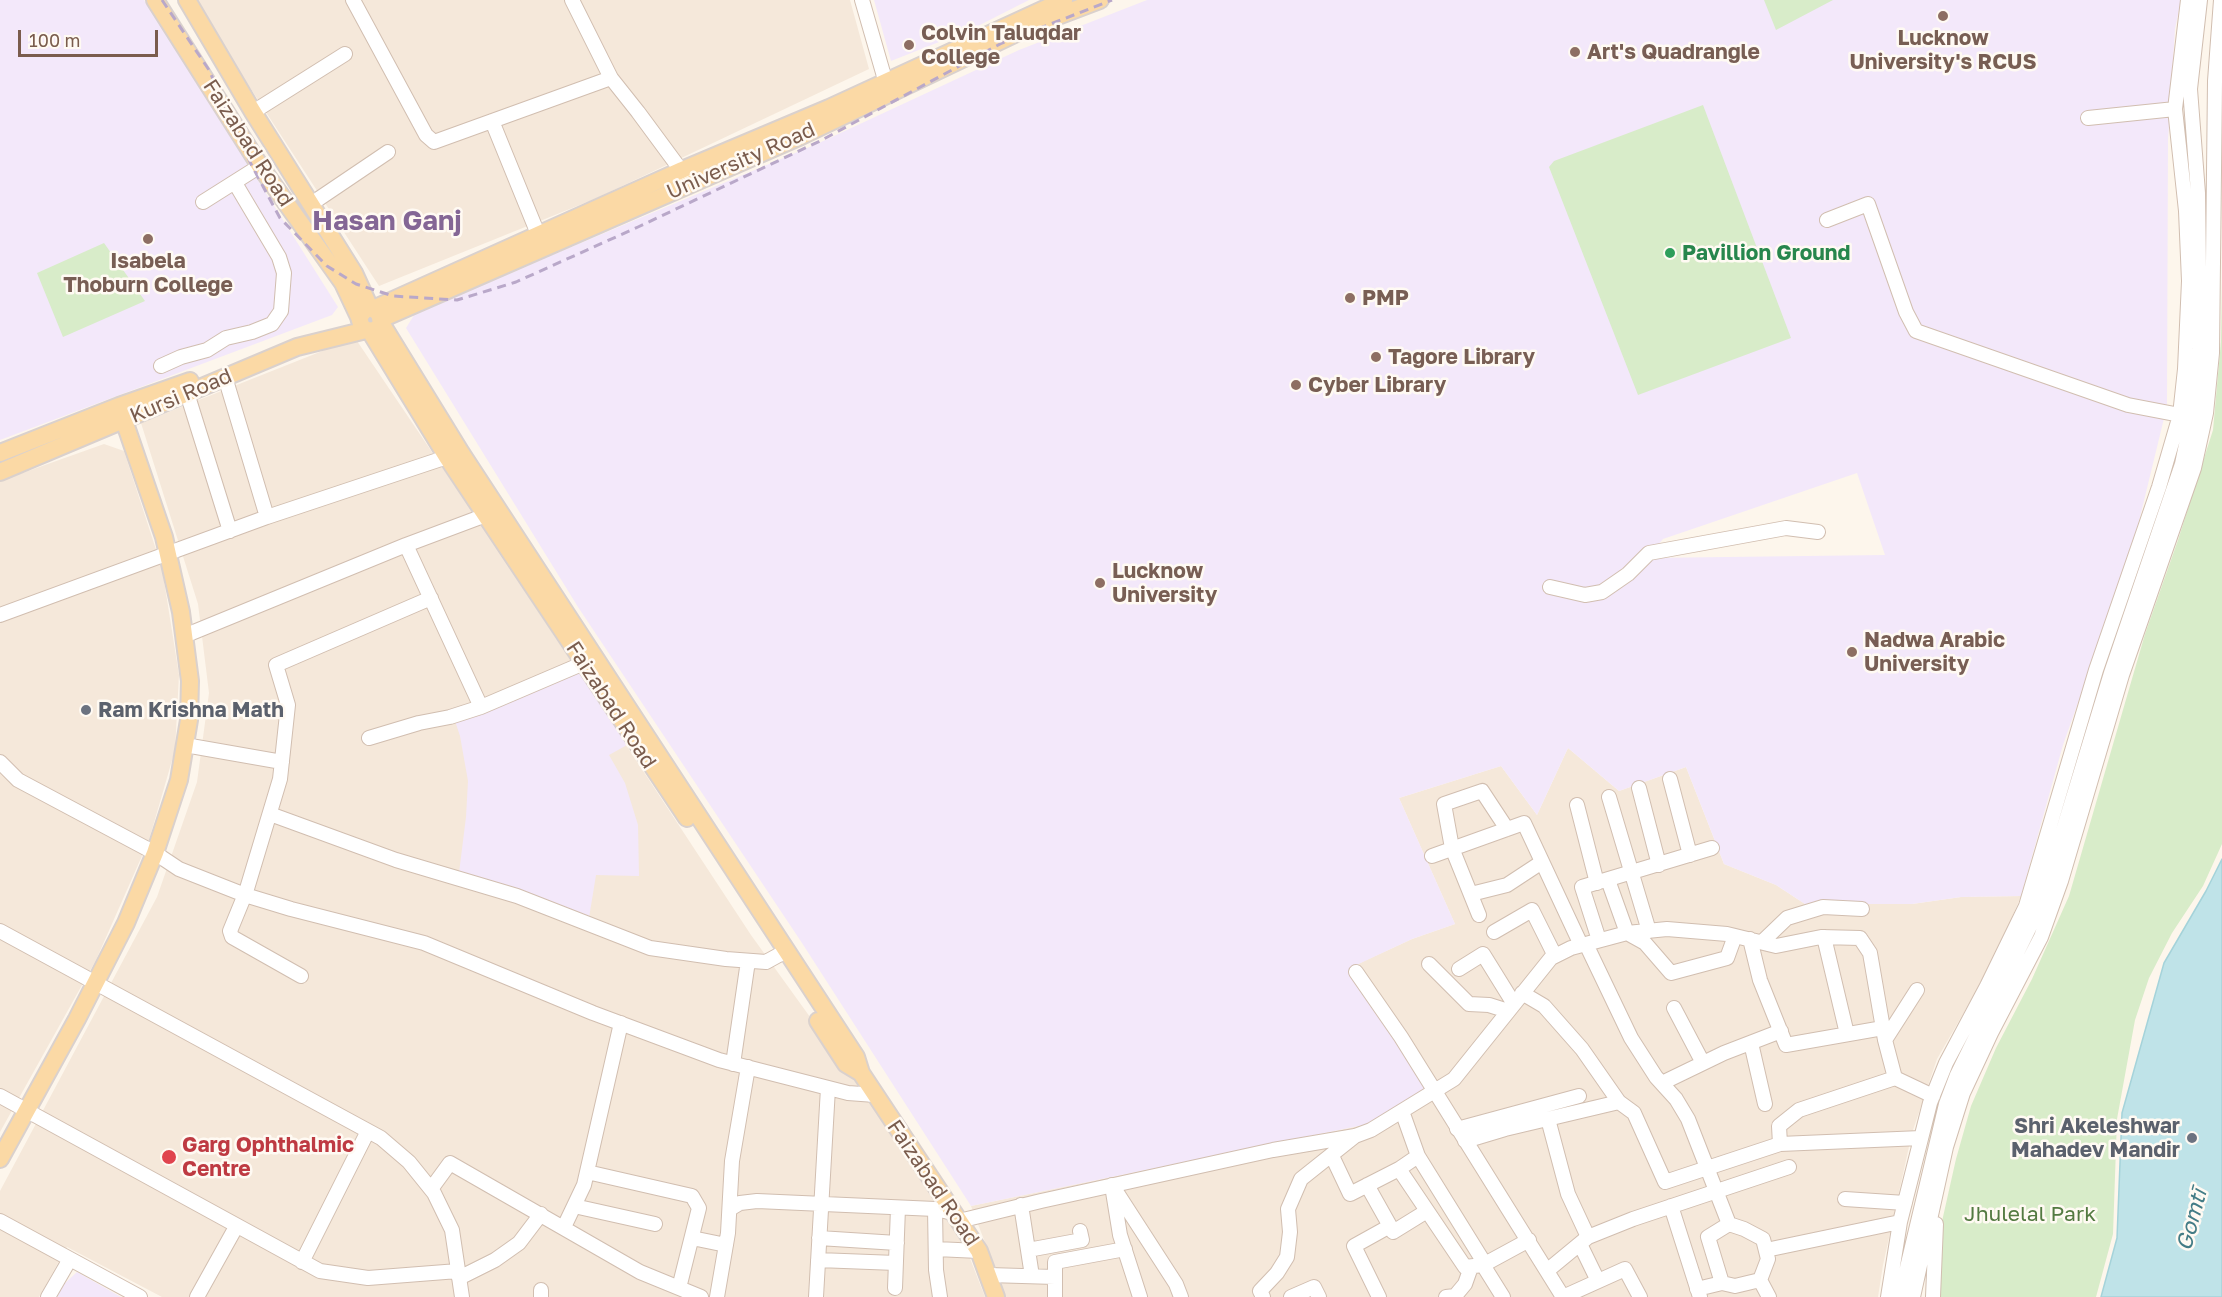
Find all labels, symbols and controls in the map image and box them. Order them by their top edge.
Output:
marker: Lucknow University's RCUS [1936,9,1950,23]
scale bar [21,18,160,56]
place label: Colvin Taluqdar College [921,20,1081,70]
place label: Lucknow University's RCUS [1850,25,2036,75]
text: 100 m [29,29,80,51]
marker: Colvin Taluqdar College [902,38,916,52]
place label: Art's Quadrangle [1587,39,1760,65]
marker: Art's Quadrangle [1568,45,1582,59]
street label: Faizabad Road [198,75,298,211]
street label: University Road [663,117,819,205]
district label: Hasan Ganj [312,205,462,237]
marker: Isabela Thoburn College [141,232,155,246]
place label: Pavillion Ground [1682,240,1850,266]
marker: Pavillion Ground [1663,246,1677,260]
place label: Isabela Thoburn College [63,248,233,298]
place label: PMP [1362,285,1409,311]
marker: PMP [1343,291,1357,305]
place label: Tagore Library [1388,344,1535,370]
marker: Tagore Library [1369,350,1383,364]
street label: Kursi Road [126,363,236,429]
place label: Cyber Library [1308,372,1446,398]
marker: Cyber Library [1289,378,1303,392]
place label: Lucknow University [1112,558,1217,608]
marker: Lucknow University [1093,576,1107,590]
place label: Nadwa Arabic University [1864,627,2005,677]
street label: Faizabad Road [561,637,661,773]
marker: Nadwa Arabic University [1845,645,1859,659]
place label: Ram Krishna Math [98,697,284,723]
marker: Ram Krishna Math [79,703,93,717]
place label: Shri Akeleshwar Mahadev Mandir [2011,1113,2180,1163]
street label: Faizabad Road [882,1115,984,1251]
marker: Shri Akeleshwar Mahadev Mandir [2185,1131,2199,1145]
place label: Garg Ophthalmic Centre [182,1132,354,1182]
marker: Garg Ophthalmic Centre [160,1148,178,1166]
water label: Gomtī [2171,1186,2213,1254]
park label: Jhulelal Park [1964,1201,2096,1227]

